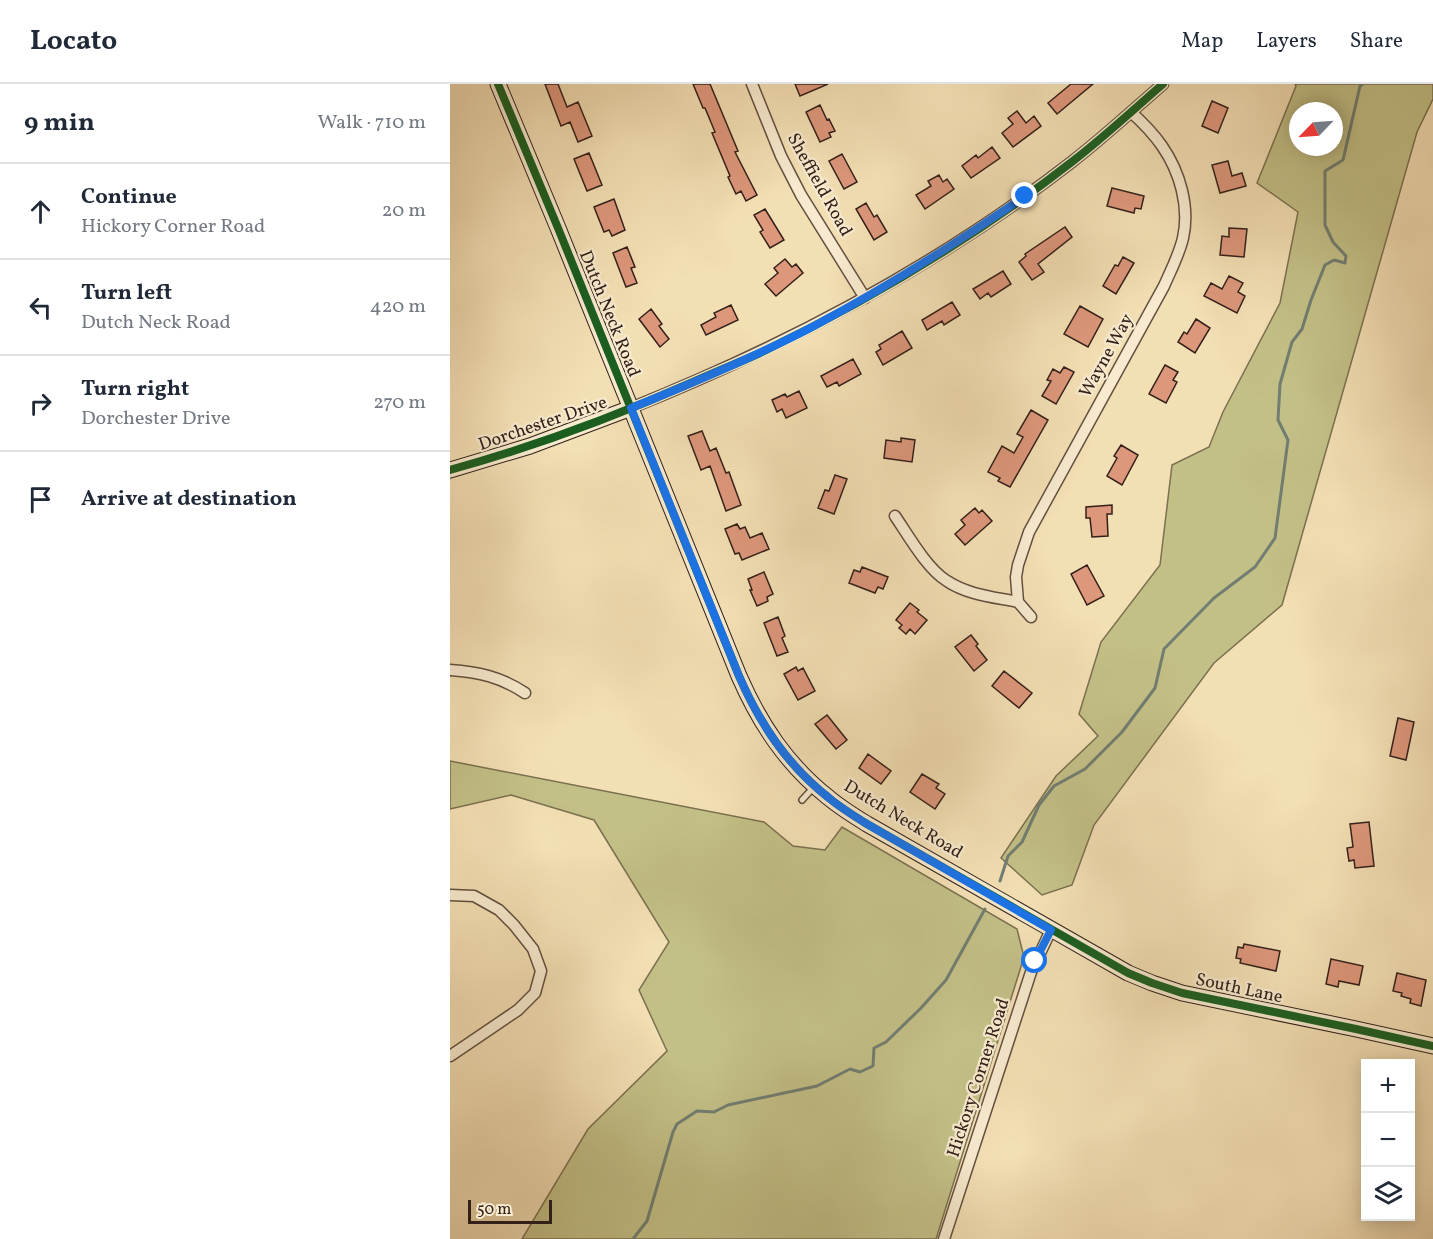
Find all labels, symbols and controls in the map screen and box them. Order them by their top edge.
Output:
text: Locato [30,22,117,61]
text: Map [1181,27,1223,56]
text: Layers [1256,27,1317,56]
text: Share [1350,27,1403,56]
north arrow [1289,102,1343,156]
text: 9 min [24,105,95,141]
text: Walk · 710 m [317,109,426,137]
street label: Sheffield Road [780,129,858,241]
text: Continue [81,182,177,213]
route end [1011,182,1037,208]
icon: ahead [24,195,57,228]
text: 20 m [382,197,426,225]
text: Hickory Corner Road [81,213,265,241]
street label: Dutch Neck Road [572,247,646,381]
text: Turn left [81,278,172,309]
icon: left [24,291,57,324]
text: 420 m [370,293,426,321]
text: Dutch Neck Road [81,309,231,337]
street label: Wayne Way [1074,309,1140,402]
text: Turn right [81,374,189,405]
icon: right [24,387,57,420]
text: 270 m [373,389,426,417]
street label: Dorchester Drive [475,390,611,458]
text: Dorchester Drive [81,405,231,433]
icon: arrive [24,483,57,516]
text: Arrive at destination [81,484,297,515]
street label: Dutch Neck Road [839,775,967,865]
route start [1021,947,1047,973]
street label: South Lane [1193,968,1285,1010]
street label: Hickory Corner Road [941,995,1017,1161]
map controls [1361,1059,1415,1221]
button: + [1361,1059,1415,1113]
button: − [1361,1113,1415,1167]
button: layers [1361,1167,1415,1221]
scale bar [468,1197,552,1224]
text: 50 m [477,1199,511,1221]

